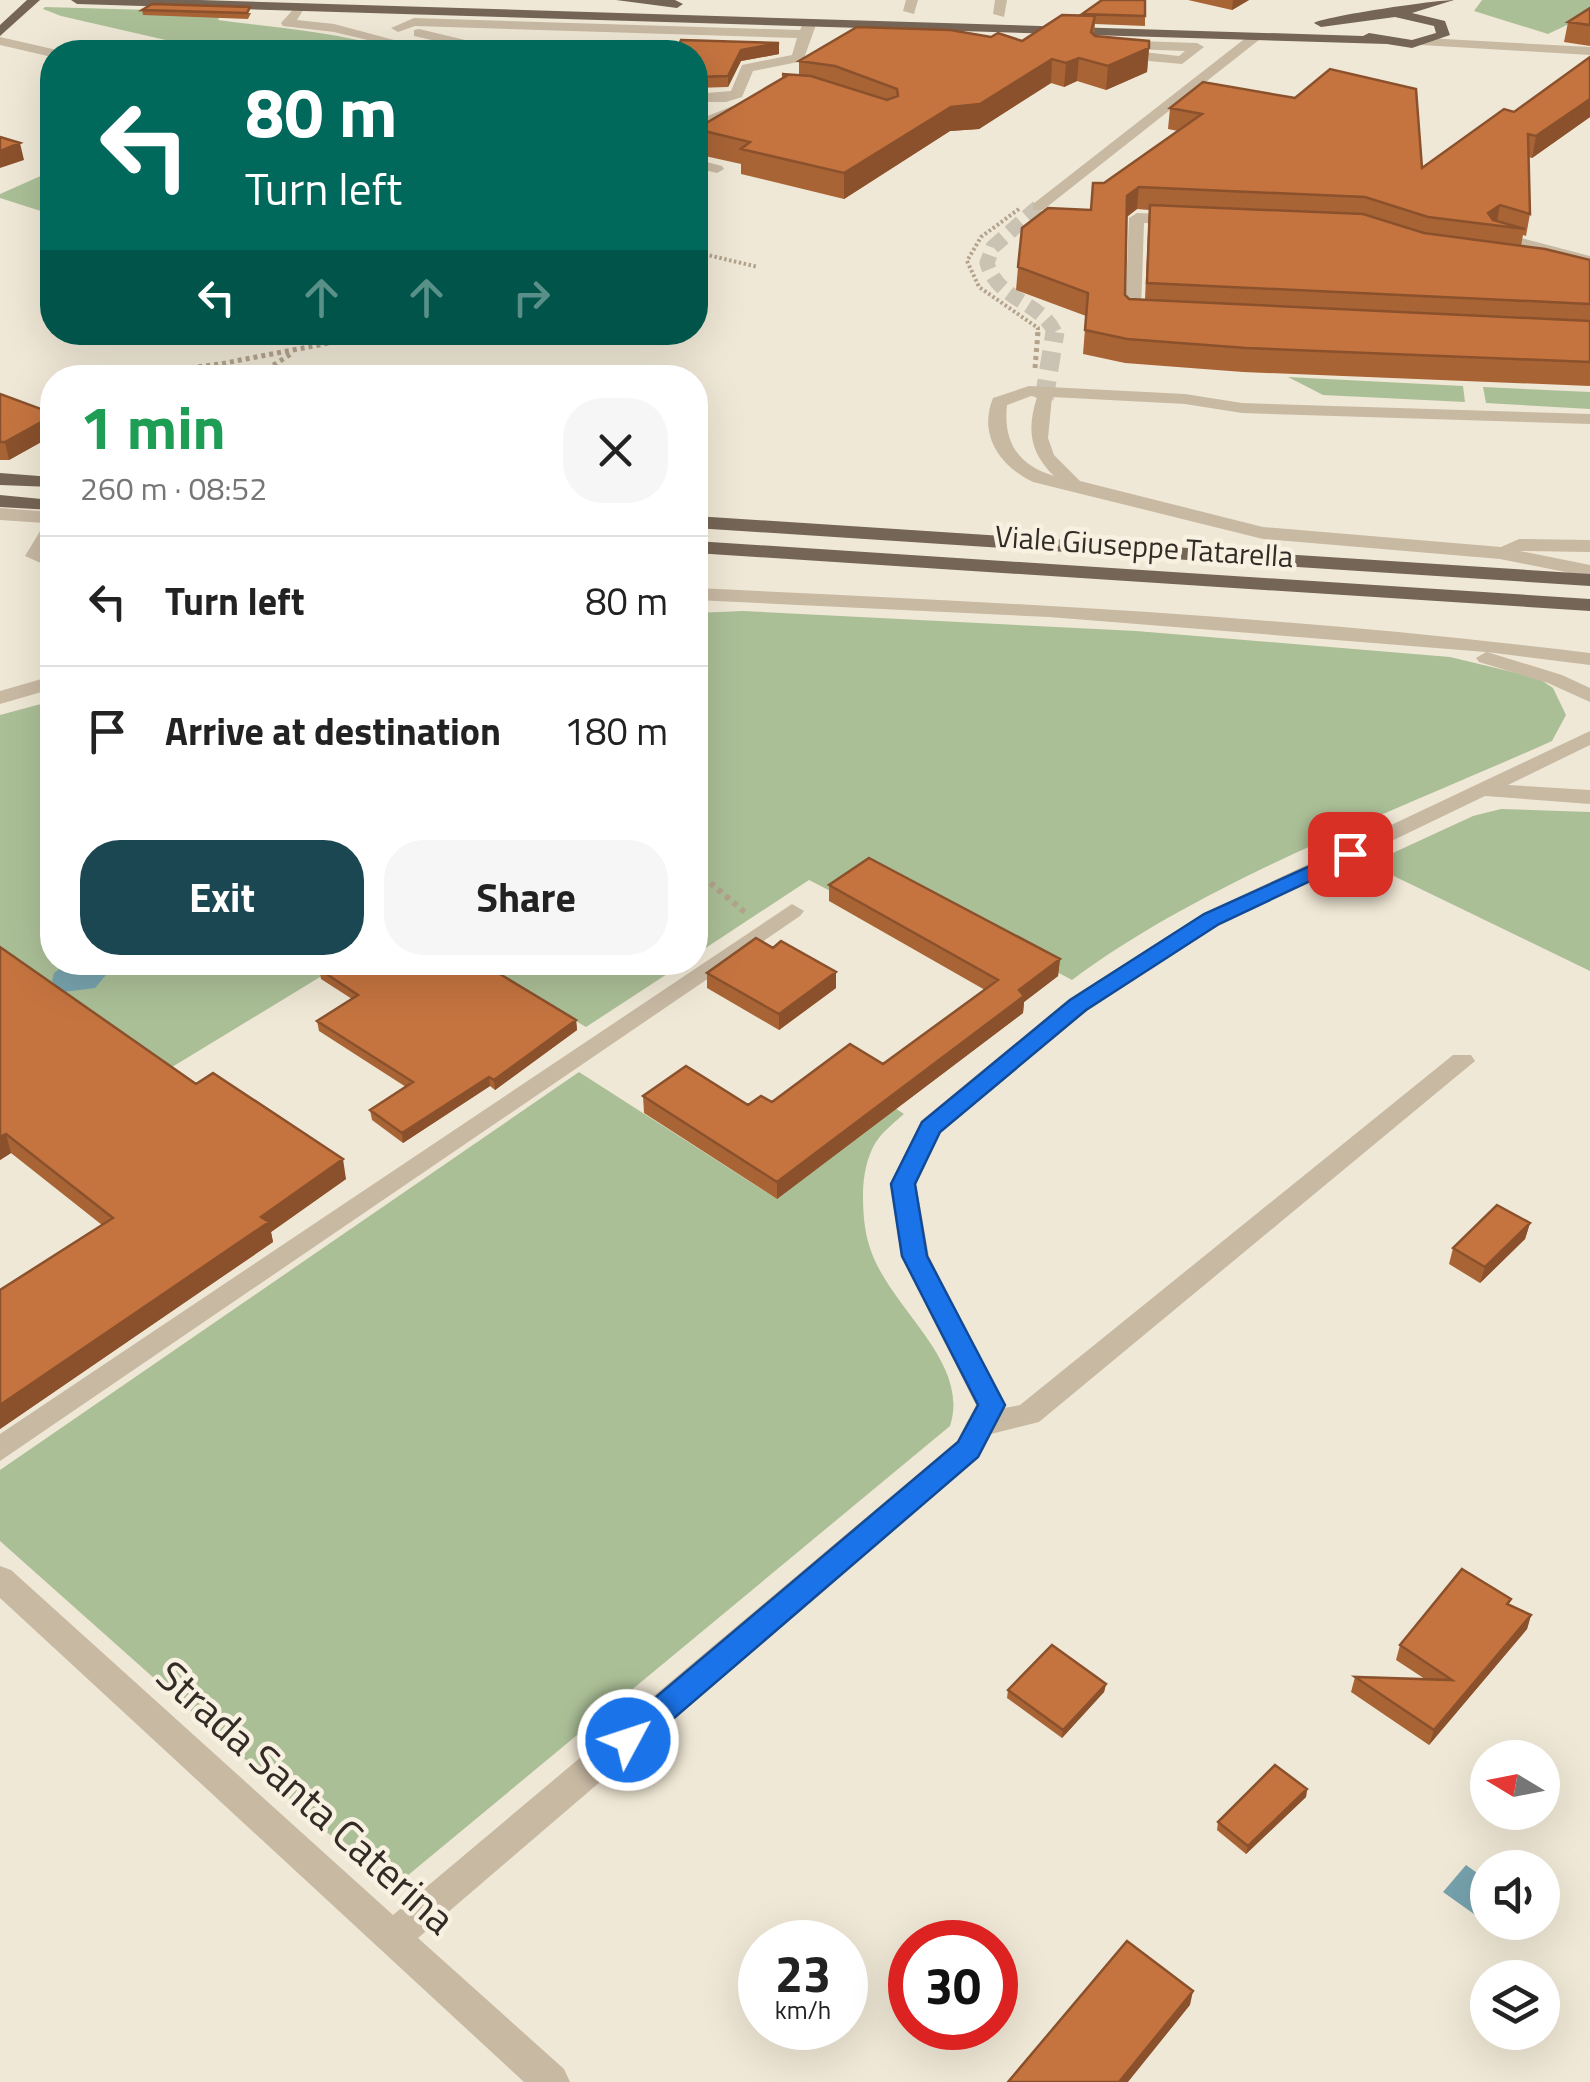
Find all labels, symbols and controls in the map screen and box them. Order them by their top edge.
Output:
text: 80 m [245,58,398,164]
icon: left [80,80,210,210]
text: Turn left [245,154,402,222]
icon: left [189,270,244,325]
icon: ahead [294,270,349,325]
icon: ahead [399,270,454,325]
icon: right [504,270,559,325]
text: 1 min [80,381,226,472]
button: close [563,398,668,503]
text: 260 m · 08:52 [80,464,267,512]
street label: Viale Giuseppe Tatarella [993,513,1295,579]
text: Turn left [165,572,305,630]
text: 80 m [585,572,668,630]
icon: left [80,574,135,629]
text: Arrive at destination [165,702,501,760]
text: 180 m [564,702,668,760]
icon: arrive [80,704,135,759]
pin [1308,812,1393,897]
icon: arrive [1323,827,1378,882]
button: Exit [80,840,364,955]
button: Share [384,840,668,955]
street label: Strada Santa Caterina [143,1644,471,1948]
position arrow [576,1688,680,1792]
north arrow [1470,1740,1560,1830]
map controls [1470,1740,1560,2050]
button: sound [1470,1850,1560,1940]
speed limit sign: 30 [888,1920,1018,2050]
text: 23 [775,1935,831,2011]
button: layers [1470,1960,1560,2050]
text: km/h [775,1991,831,2029]

